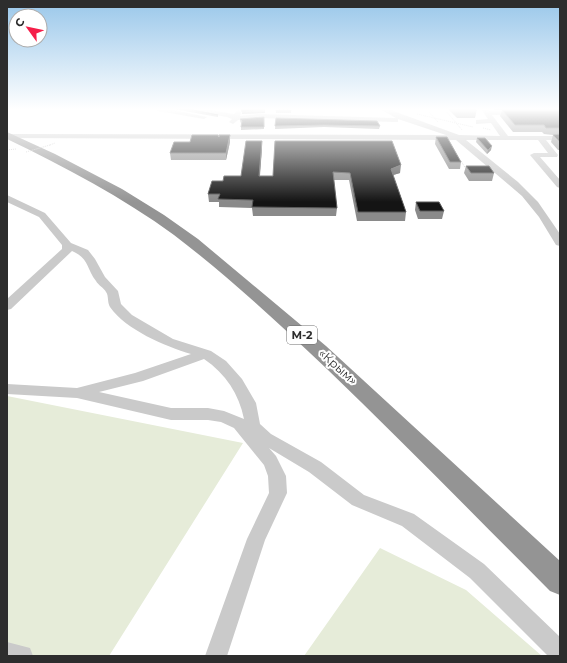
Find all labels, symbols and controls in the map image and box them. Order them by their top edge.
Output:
north arrow [8,8,48,48]
text: С [12,15,28,30]
road number: М-2 [287,326,317,344]
street label: «Крым» [316,345,361,388]

